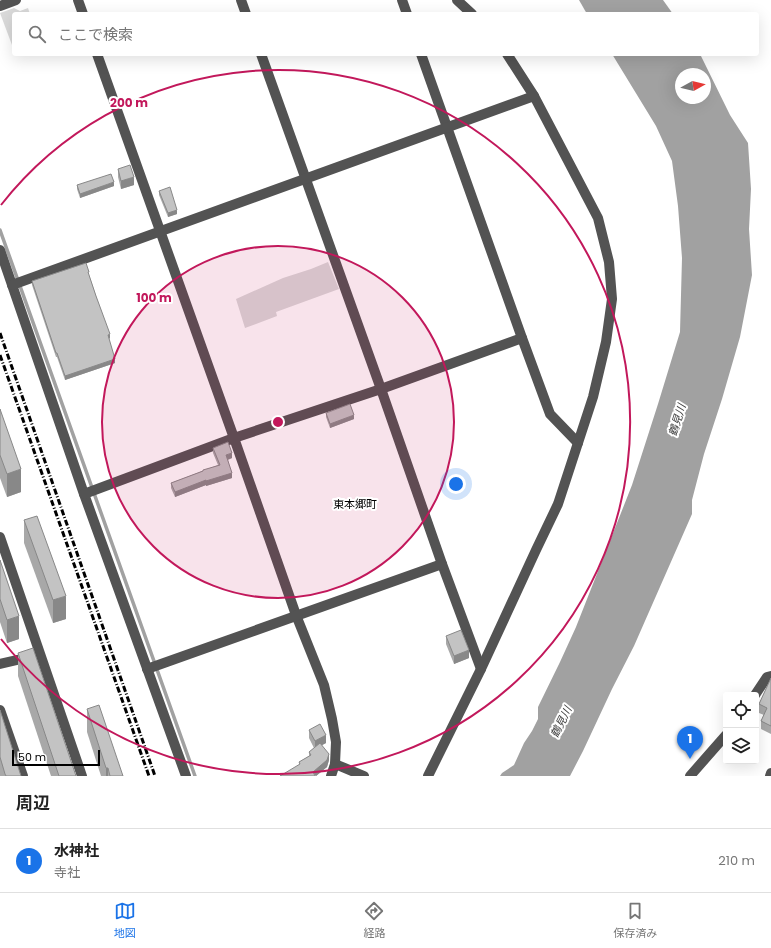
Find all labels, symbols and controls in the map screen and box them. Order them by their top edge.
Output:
search box [12,12,759,56]
icon: search [26,23,48,45]
text: ここで検索 [58,24,133,45]
north arrow [675,68,711,104]
text: 200 m [110,94,148,111]
text: 100 m [136,289,172,306]
water label: 鶴見川 [665,401,690,438]
centre of rings [271,415,285,429]
your location [446,474,466,494]
district label: 東本郷町 [333,496,377,512]
map controls [723,692,759,764]
button: locate [723,692,759,728]
water label: 鶴見川 [547,703,576,740]
pin: 1 [677,726,703,759]
button: layers [723,728,759,764]
scale bar [12,748,100,767]
text: 50 m [18,749,46,765]
text: 周辺 [16,791,50,815]
text: 水神社 [54,840,99,861]
text: 1 [27,851,31,870]
text: 210 m [718,851,755,870]
text: 寺社 [54,863,80,882]
tab: 地図 [114,900,136,942]
tab: 経路 [363,900,385,942]
tab: 保存済み [613,900,657,942]

